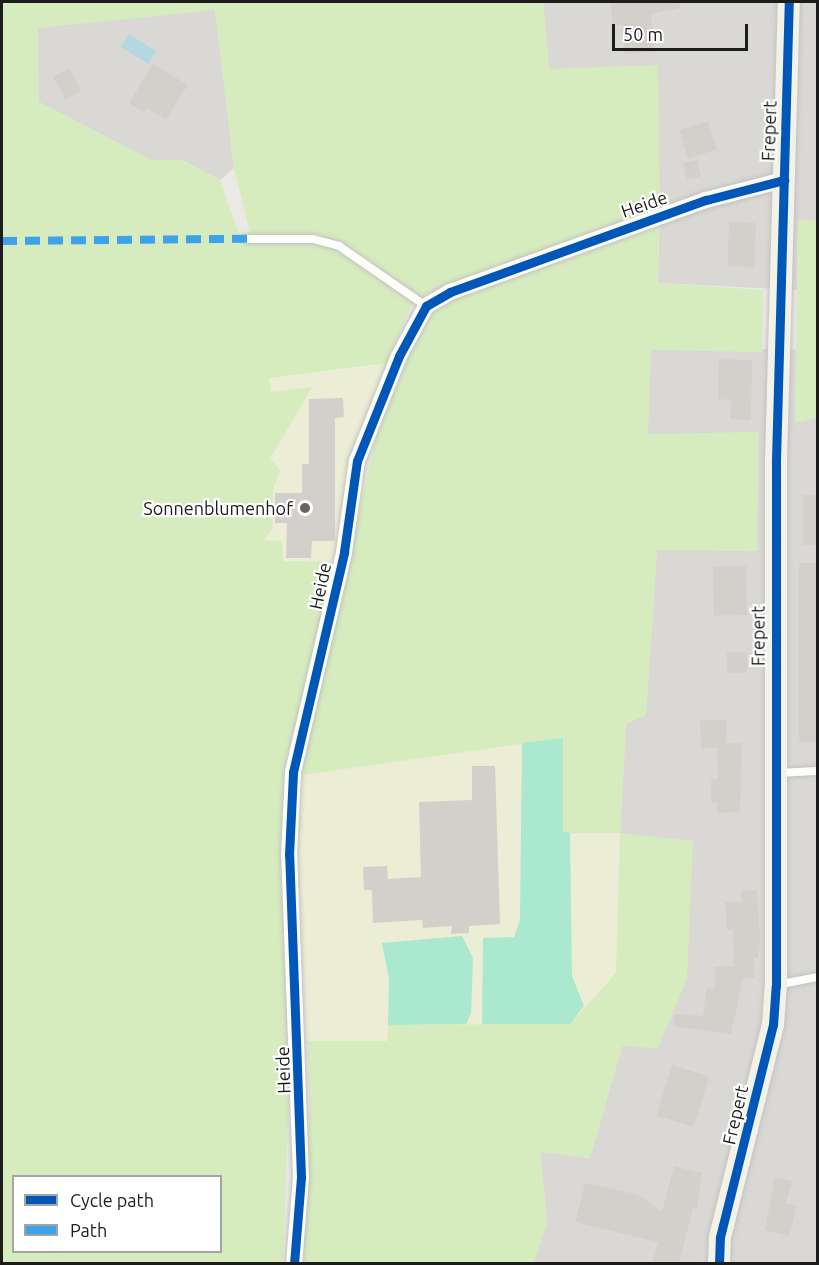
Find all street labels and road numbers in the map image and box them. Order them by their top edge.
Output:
street label: Frepert [757,101,781,161]
street label: Heide [618,186,670,222]
street label: Heide [305,561,335,611]
street label: Frepert [747,606,769,666]
street label: Heide [271,1046,295,1094]
street label: Frepert [718,1083,752,1147]

